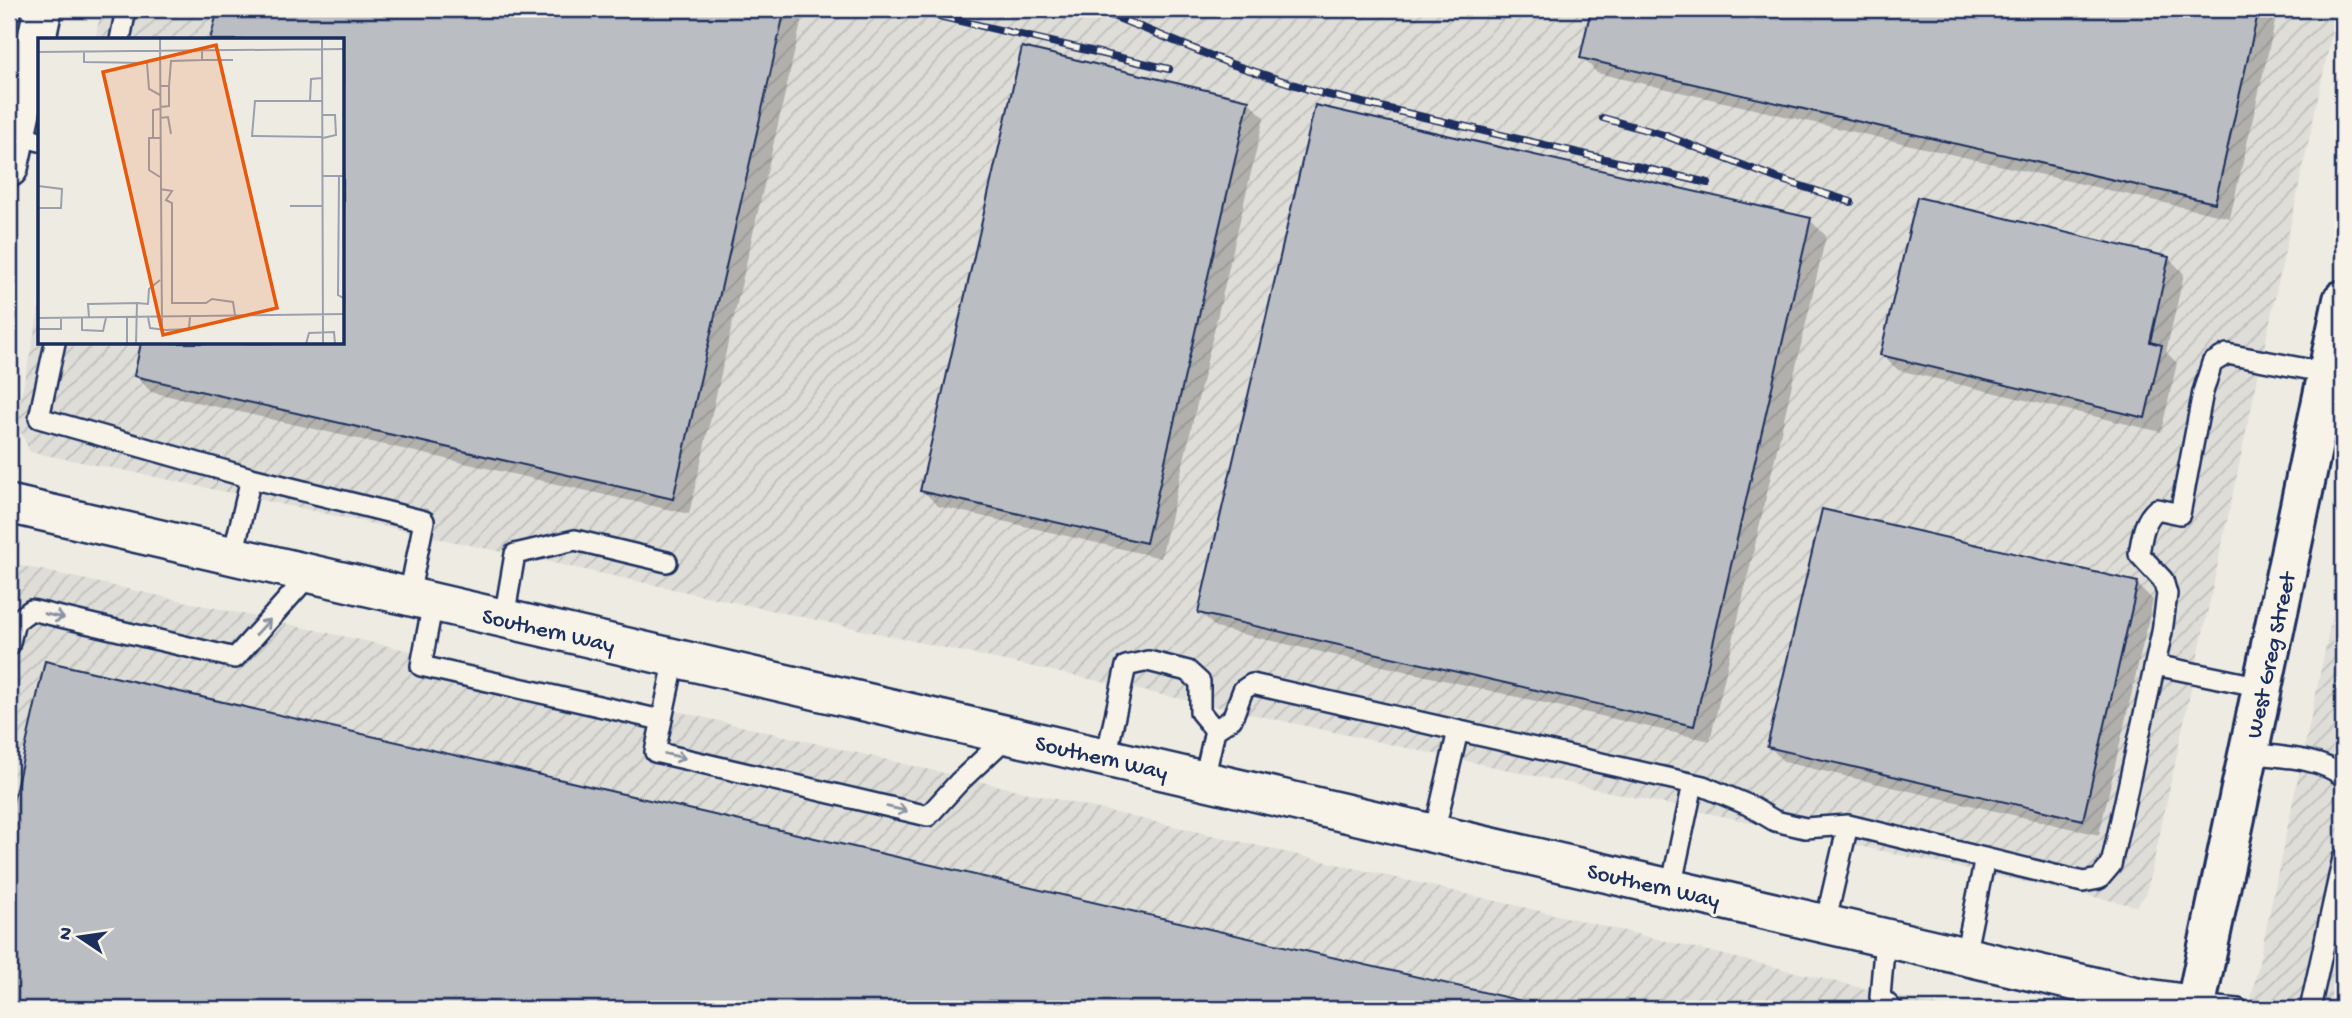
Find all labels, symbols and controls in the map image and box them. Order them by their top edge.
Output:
inset map [38,38,345,345]
street label: West Greg Street [2242,569,2304,741]
street label: Southern Way [479,604,617,661]
one-way arrow [42,609,65,623]
one-way arrow [255,618,271,636]
street label: Southern Way [1032,731,1170,788]
one-way arrow [664,751,686,764]
one-way arrow [885,803,908,816]
street label: Southern Way [1584,859,1722,916]
north arrow [46,902,116,972]
text: N [54,925,79,943]

